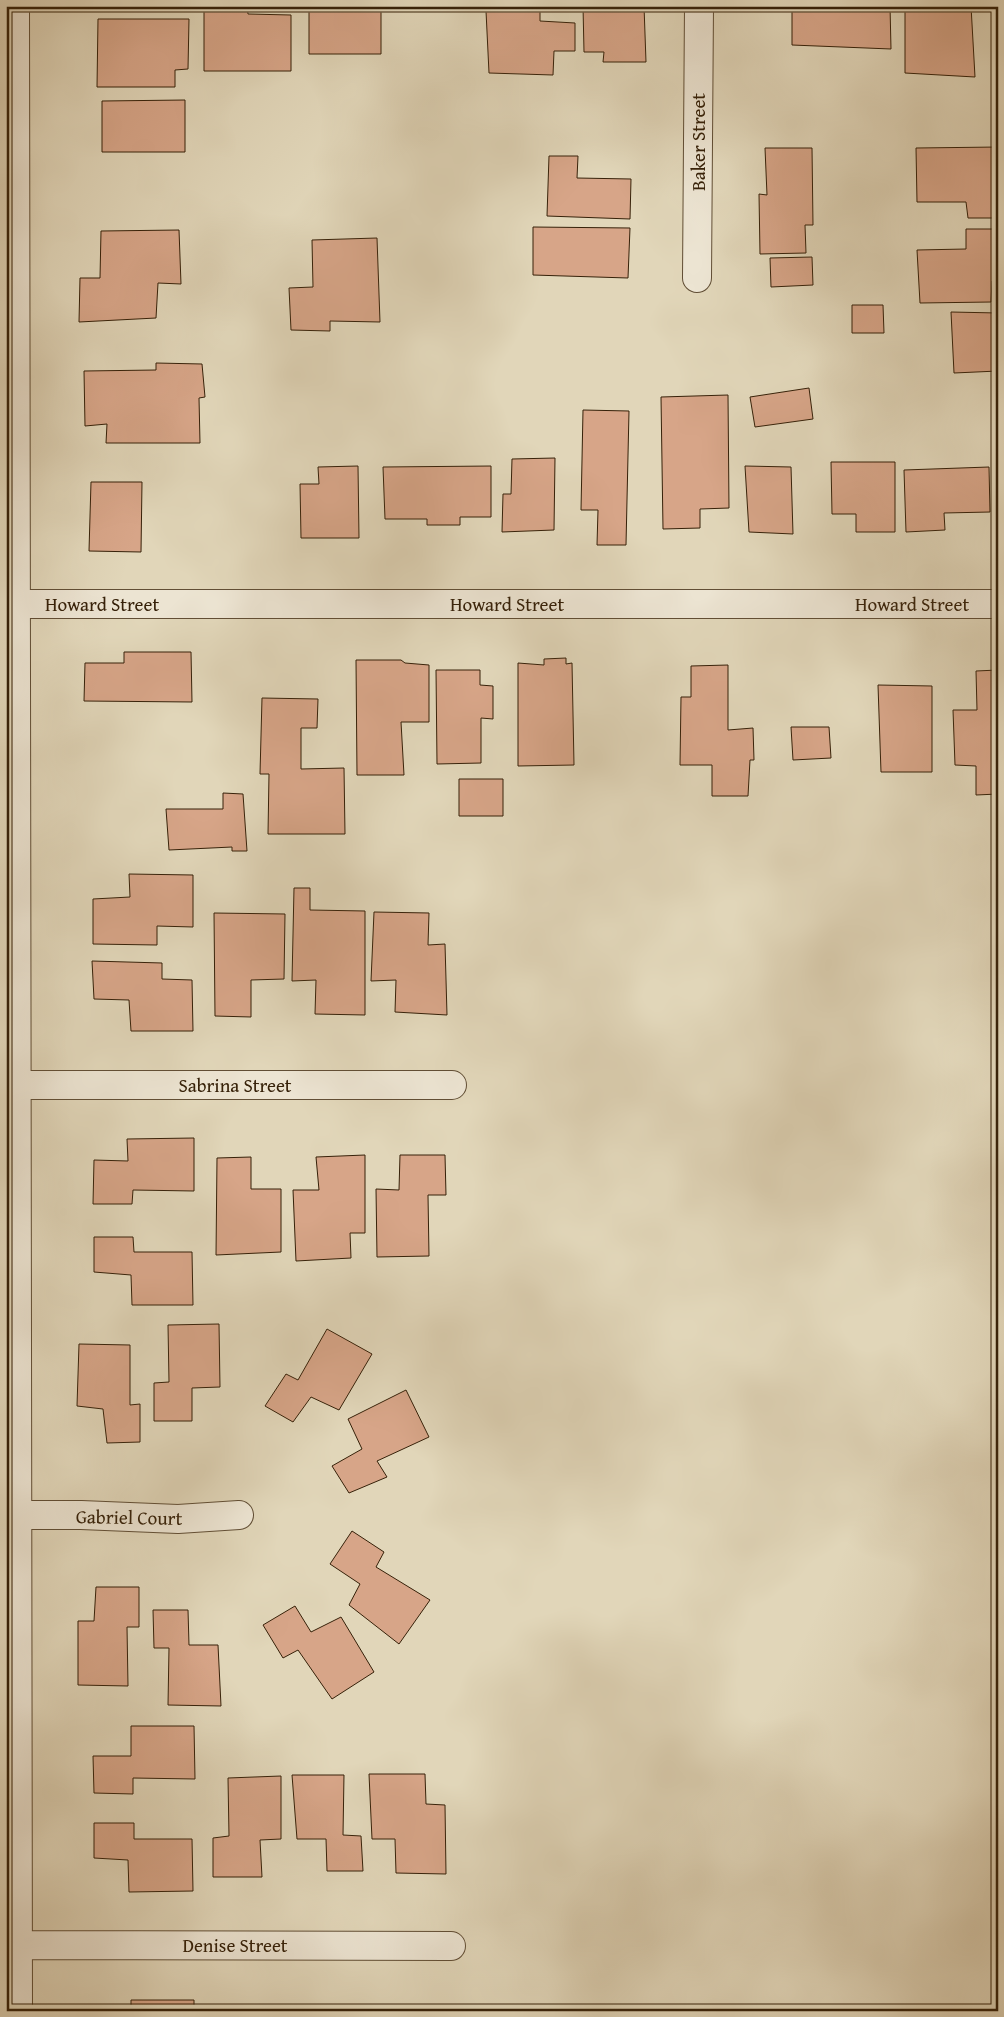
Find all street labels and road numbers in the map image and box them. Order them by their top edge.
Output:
street label: Baker Street [684,93,712,191]
street label: Howard Street [45,590,159,618]
street label: Howard Street [450,590,564,618]
street label: Howard Street [855,590,969,618]
street label: Sabrina Street [178,1071,292,1099]
street label: Gabriel Court [76,1502,183,1532]
street label: Denise Street [182,1931,288,1959]

